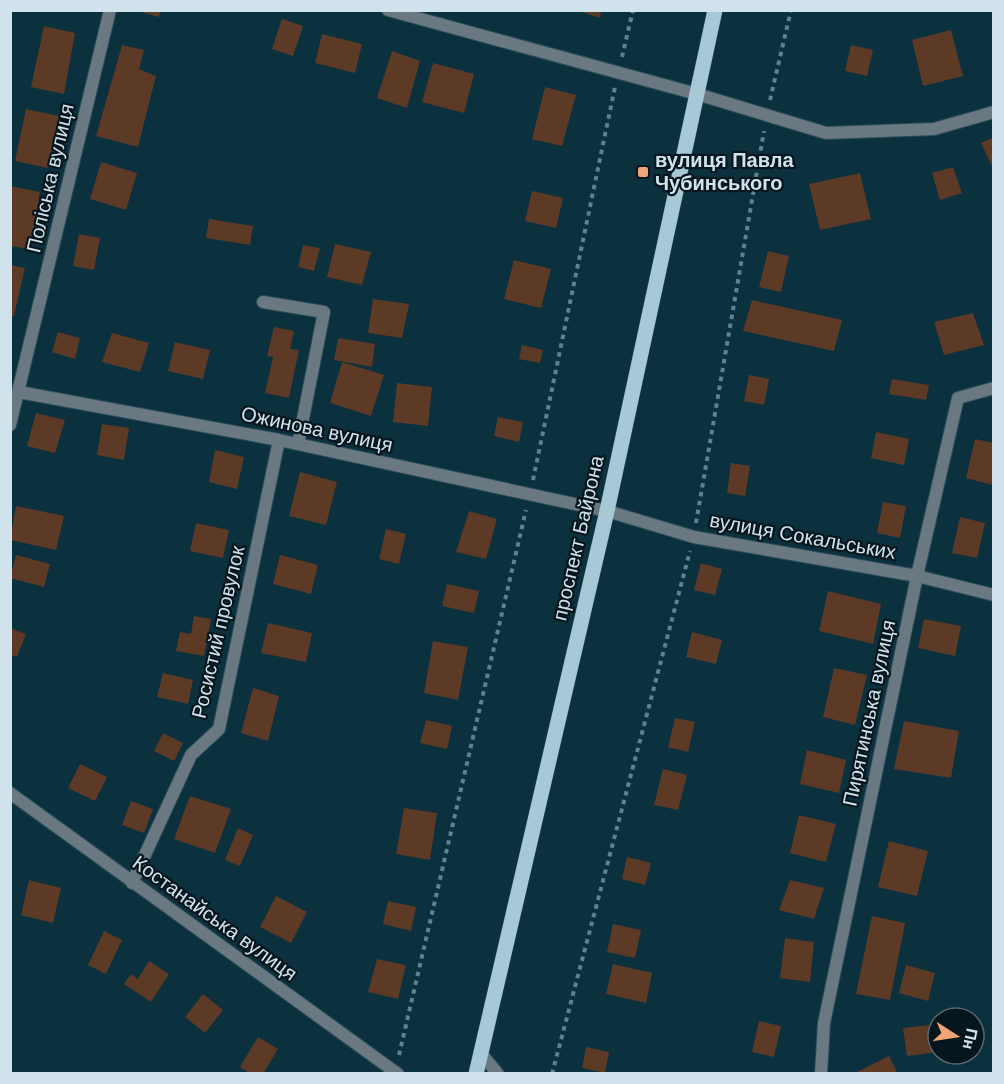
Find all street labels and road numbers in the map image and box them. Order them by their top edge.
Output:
street label: Поліська вулиця [22,101,78,255]
street label: Ожинова вулиця [239,402,395,456]
street label: проспект Байрона [548,453,608,623]
street label: вулиця Сокальських [708,509,898,563]
street label: Росистий провулок [187,543,249,720]
street label: Пирятинська вулиця [839,618,899,808]
street label: Костанайська вулиця [129,851,301,985]

